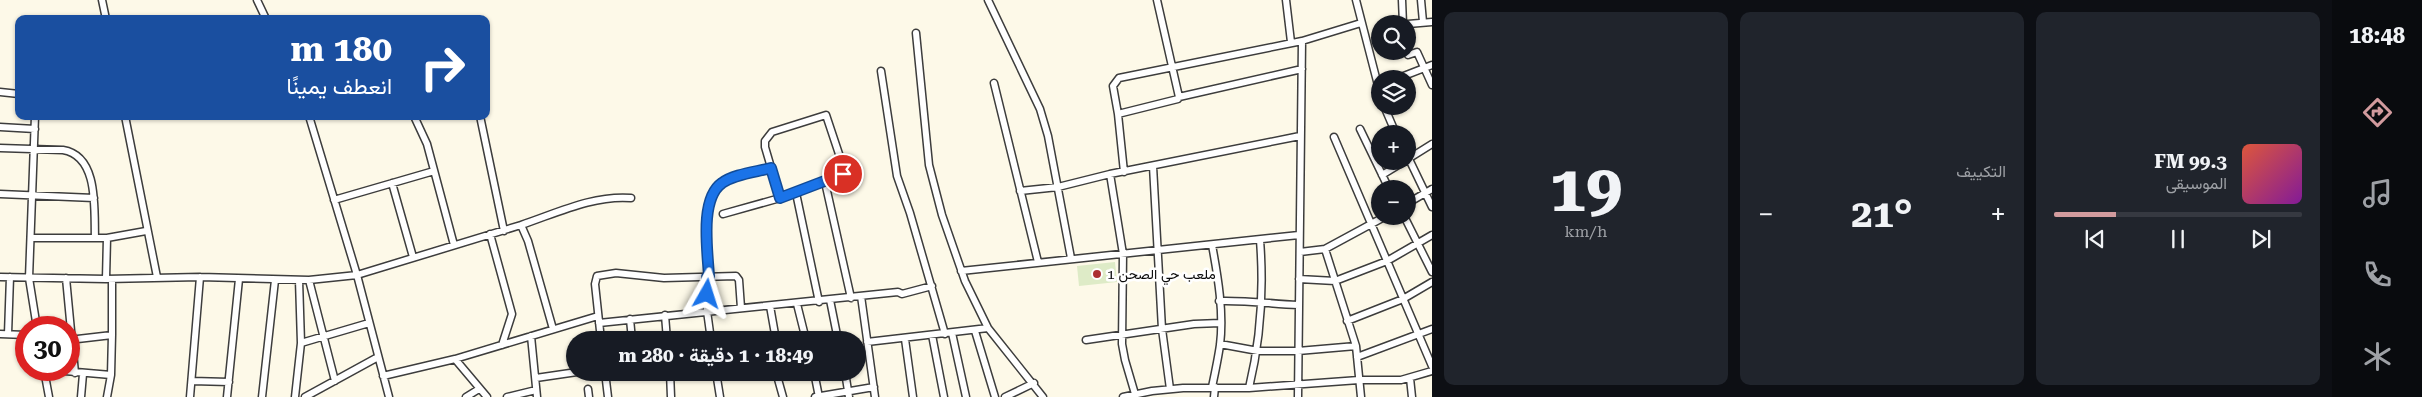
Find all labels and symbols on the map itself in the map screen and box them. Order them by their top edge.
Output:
pin [822,153,864,195]
place label: ملعب حي الصحن 1 [1107,266,1216,286]
position arrow [680,267,732,319]
marker: ملعب حي الصحن 1 [1091,268,1103,280]
speed limit sign: 30 [15,316,80,381]

